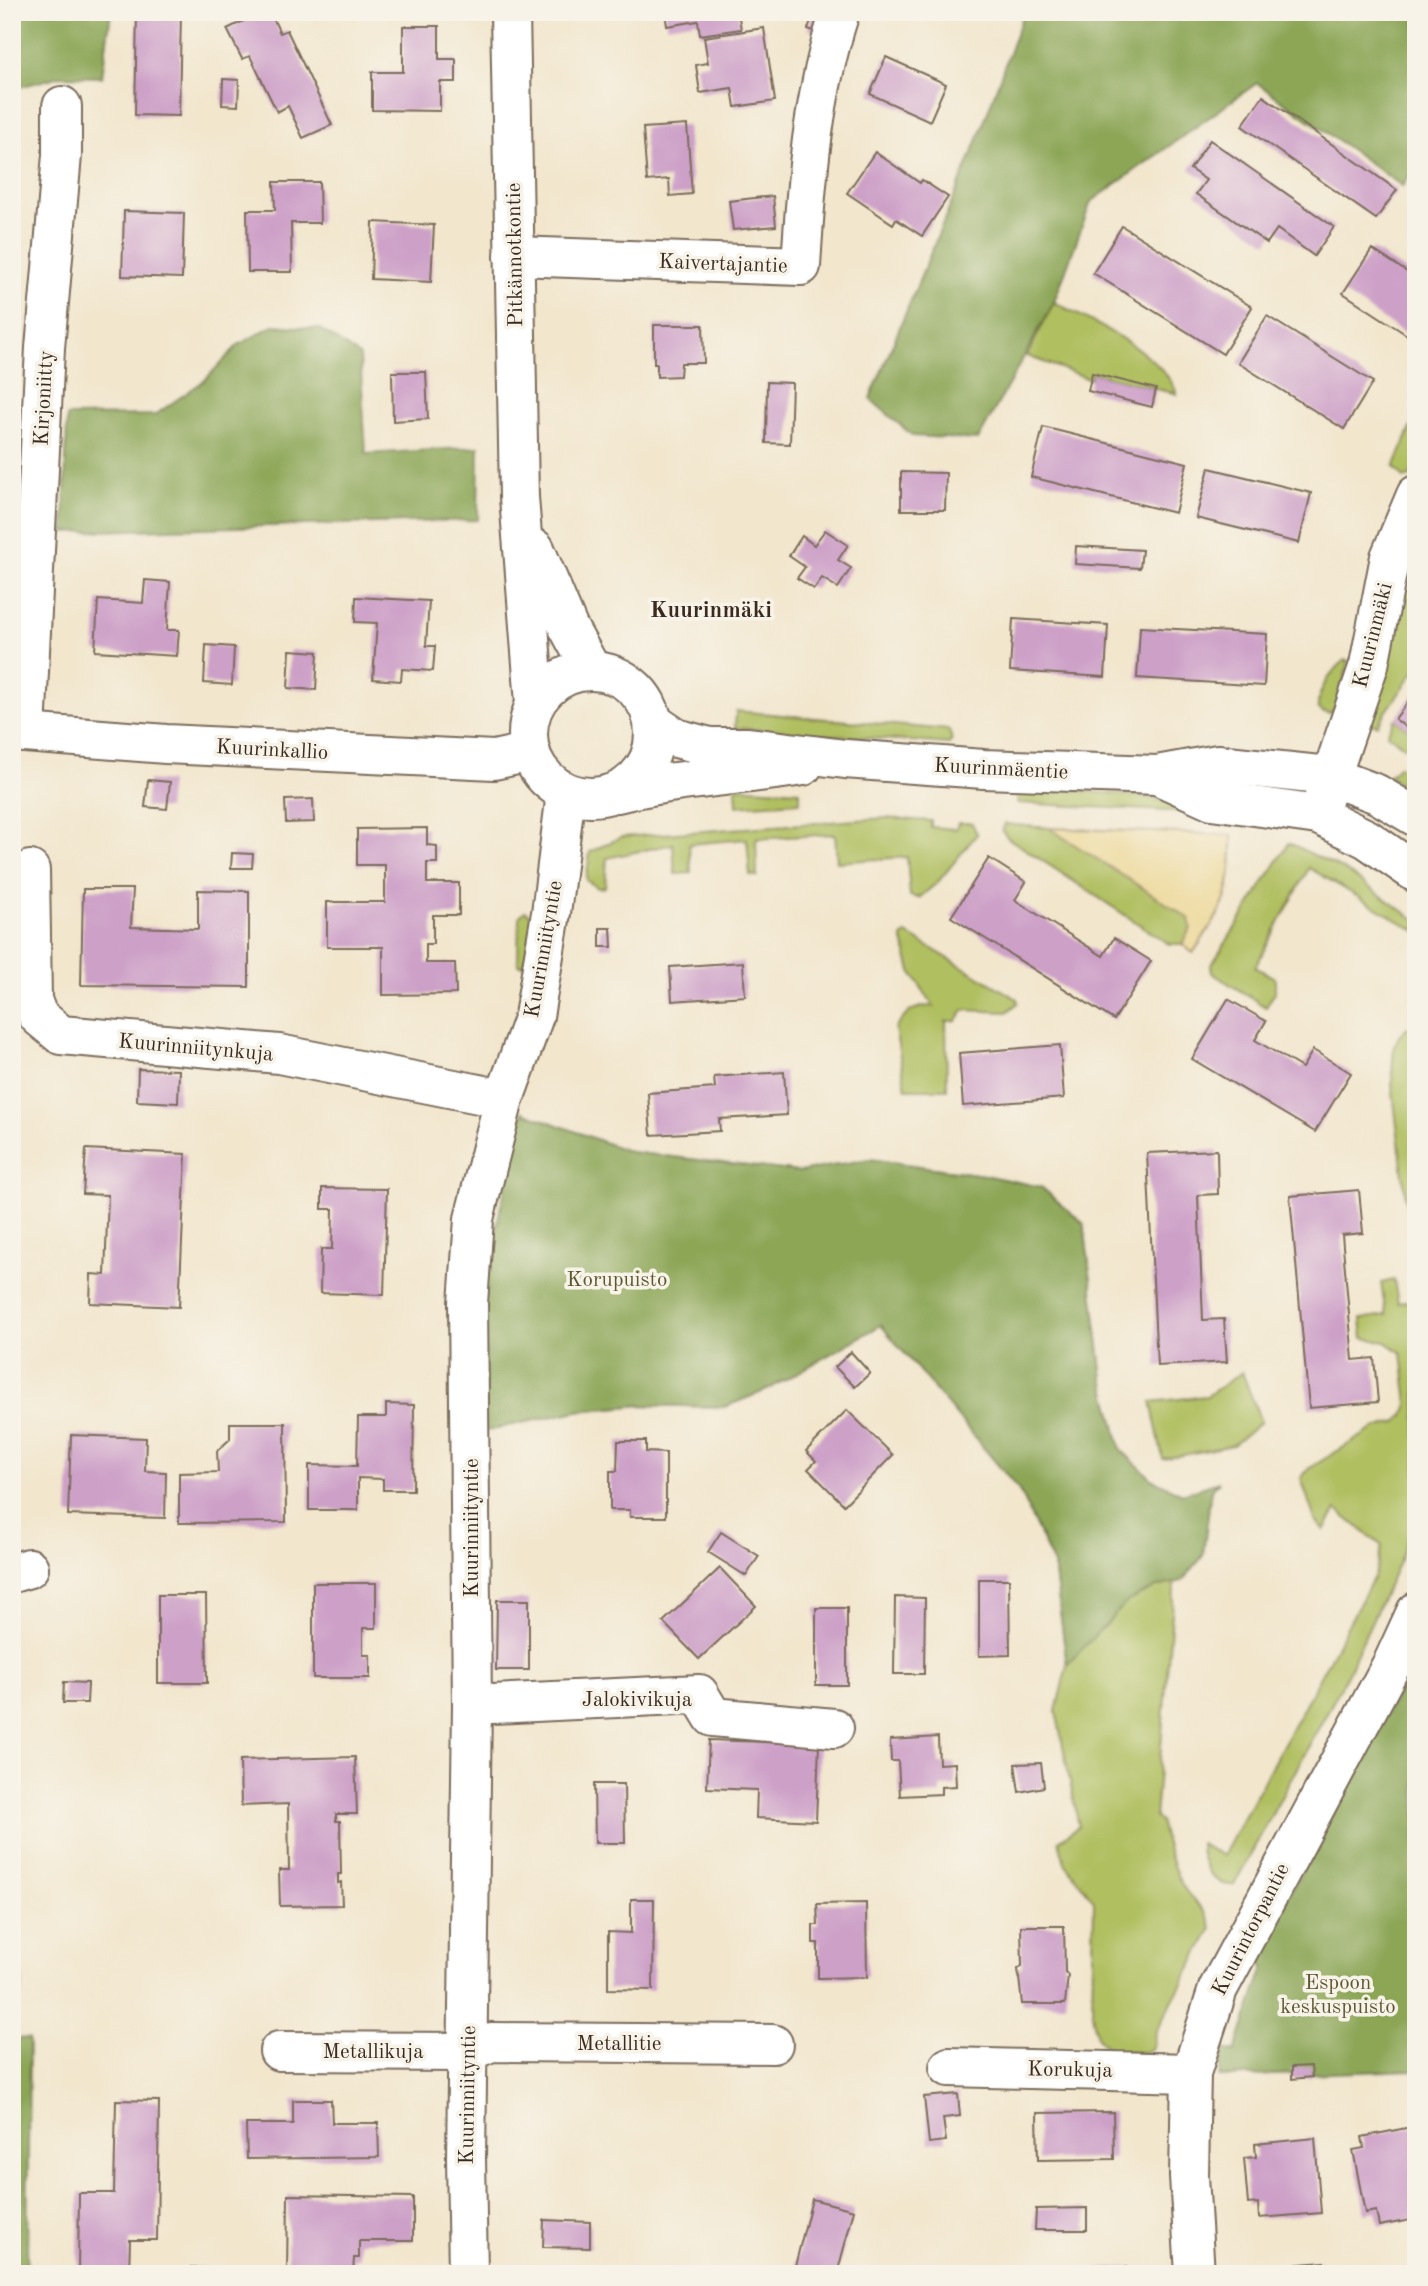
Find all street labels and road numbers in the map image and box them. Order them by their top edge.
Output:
street label: Pitkännotkontie [504,183,527,327]
street label: Kaivertajantie [658,252,788,277]
street label: Kirjoniitty [32,350,57,446]
street label: Kuurinmäki [1350,581,1397,690]
street label: Kuurinkallio [215,737,329,764]
street label: Kuurinmäentie [933,755,1069,784]
street label: Kuurinniityntie [522,879,567,1020]
street label: Kuurinniitynkuja [117,1031,274,1066]
street label: Kuurinniityntie [462,1458,483,1598]
street label: Jalokivikuja [582,1690,692,1711]
street label: Kuurintorpantie [1209,1860,1294,1999]
street label: Kuurinniityntie [457,2025,480,2165]
street label: Metallitie [577,2034,661,2055]
street label: Metallikuja [322,2042,424,2063]
street label: Korukuja [1027,2059,1113,2082]

